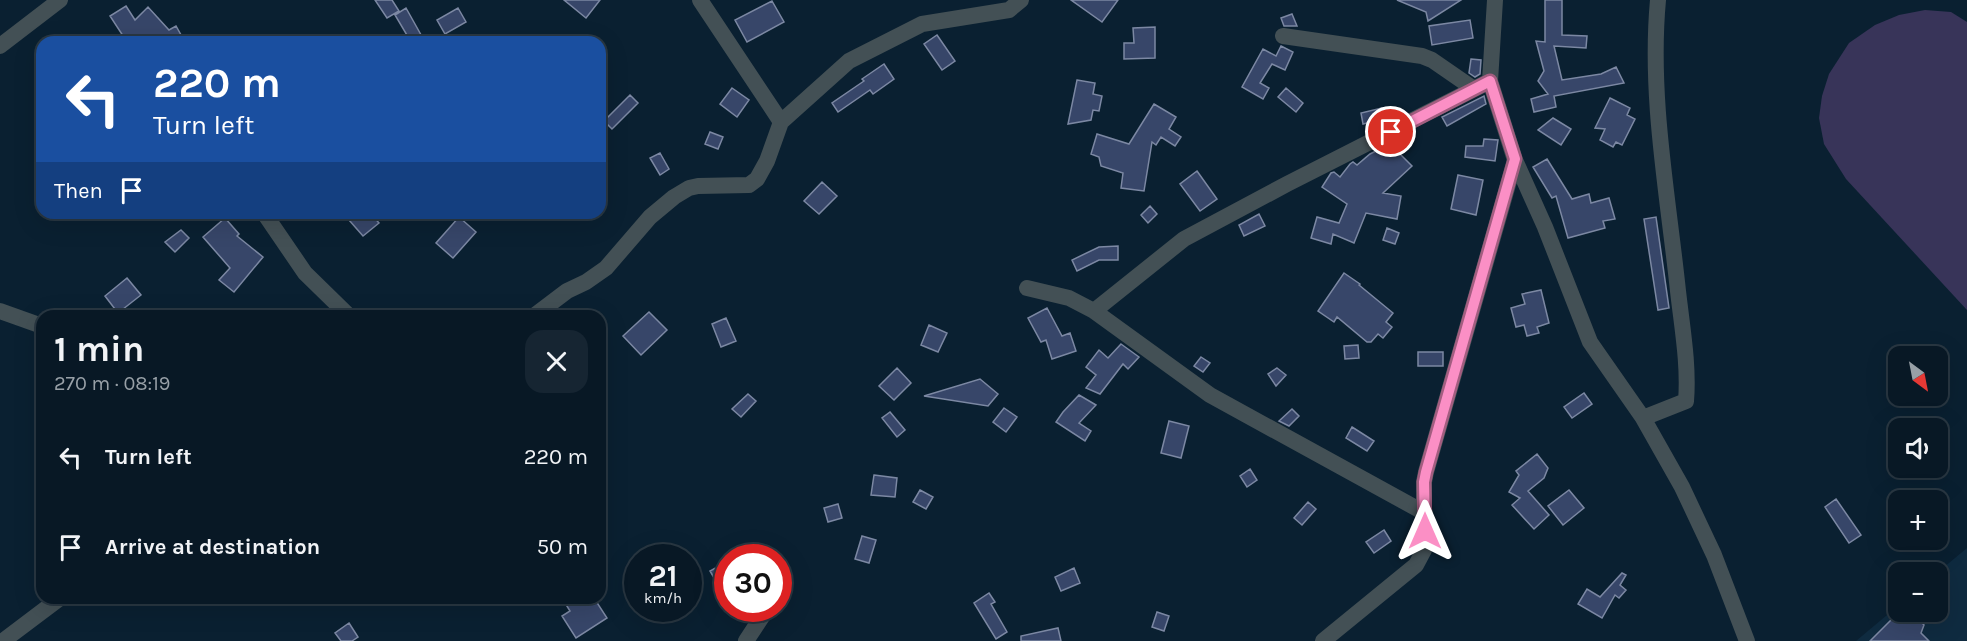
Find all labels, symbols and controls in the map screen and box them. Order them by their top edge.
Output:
text: 220 m [153,58,281,108]
icon: left [54,60,132,138]
pin [1365,106,1416,157]
text: Turn left [153,109,254,141]
icon: arrive [1374,115,1407,148]
icon: arrive [115,174,148,207]
text: Then [54,178,103,204]
text: 1 min [54,328,144,370]
button: close [525,330,588,393]
north arrow [1888,346,1948,406]
map controls [1888,346,1948,622]
text: 270 m · 08:19 [54,372,170,395]
button: sound [1888,418,1948,478]
icon: left [54,441,87,474]
text: Turn left [105,444,192,470]
text: 220 m [524,444,588,470]
button: + [1888,490,1948,550]
position arrow [1393,499,1457,563]
icon: arrive [54,531,87,564]
text: Arrive at destination [105,534,320,560]
text: 50 m [537,534,588,560]
speed limit sign: 30 [714,544,792,622]
text: 21 [649,558,677,594]
button: − [1888,562,1948,622]
text: km/h [644,589,682,607]

